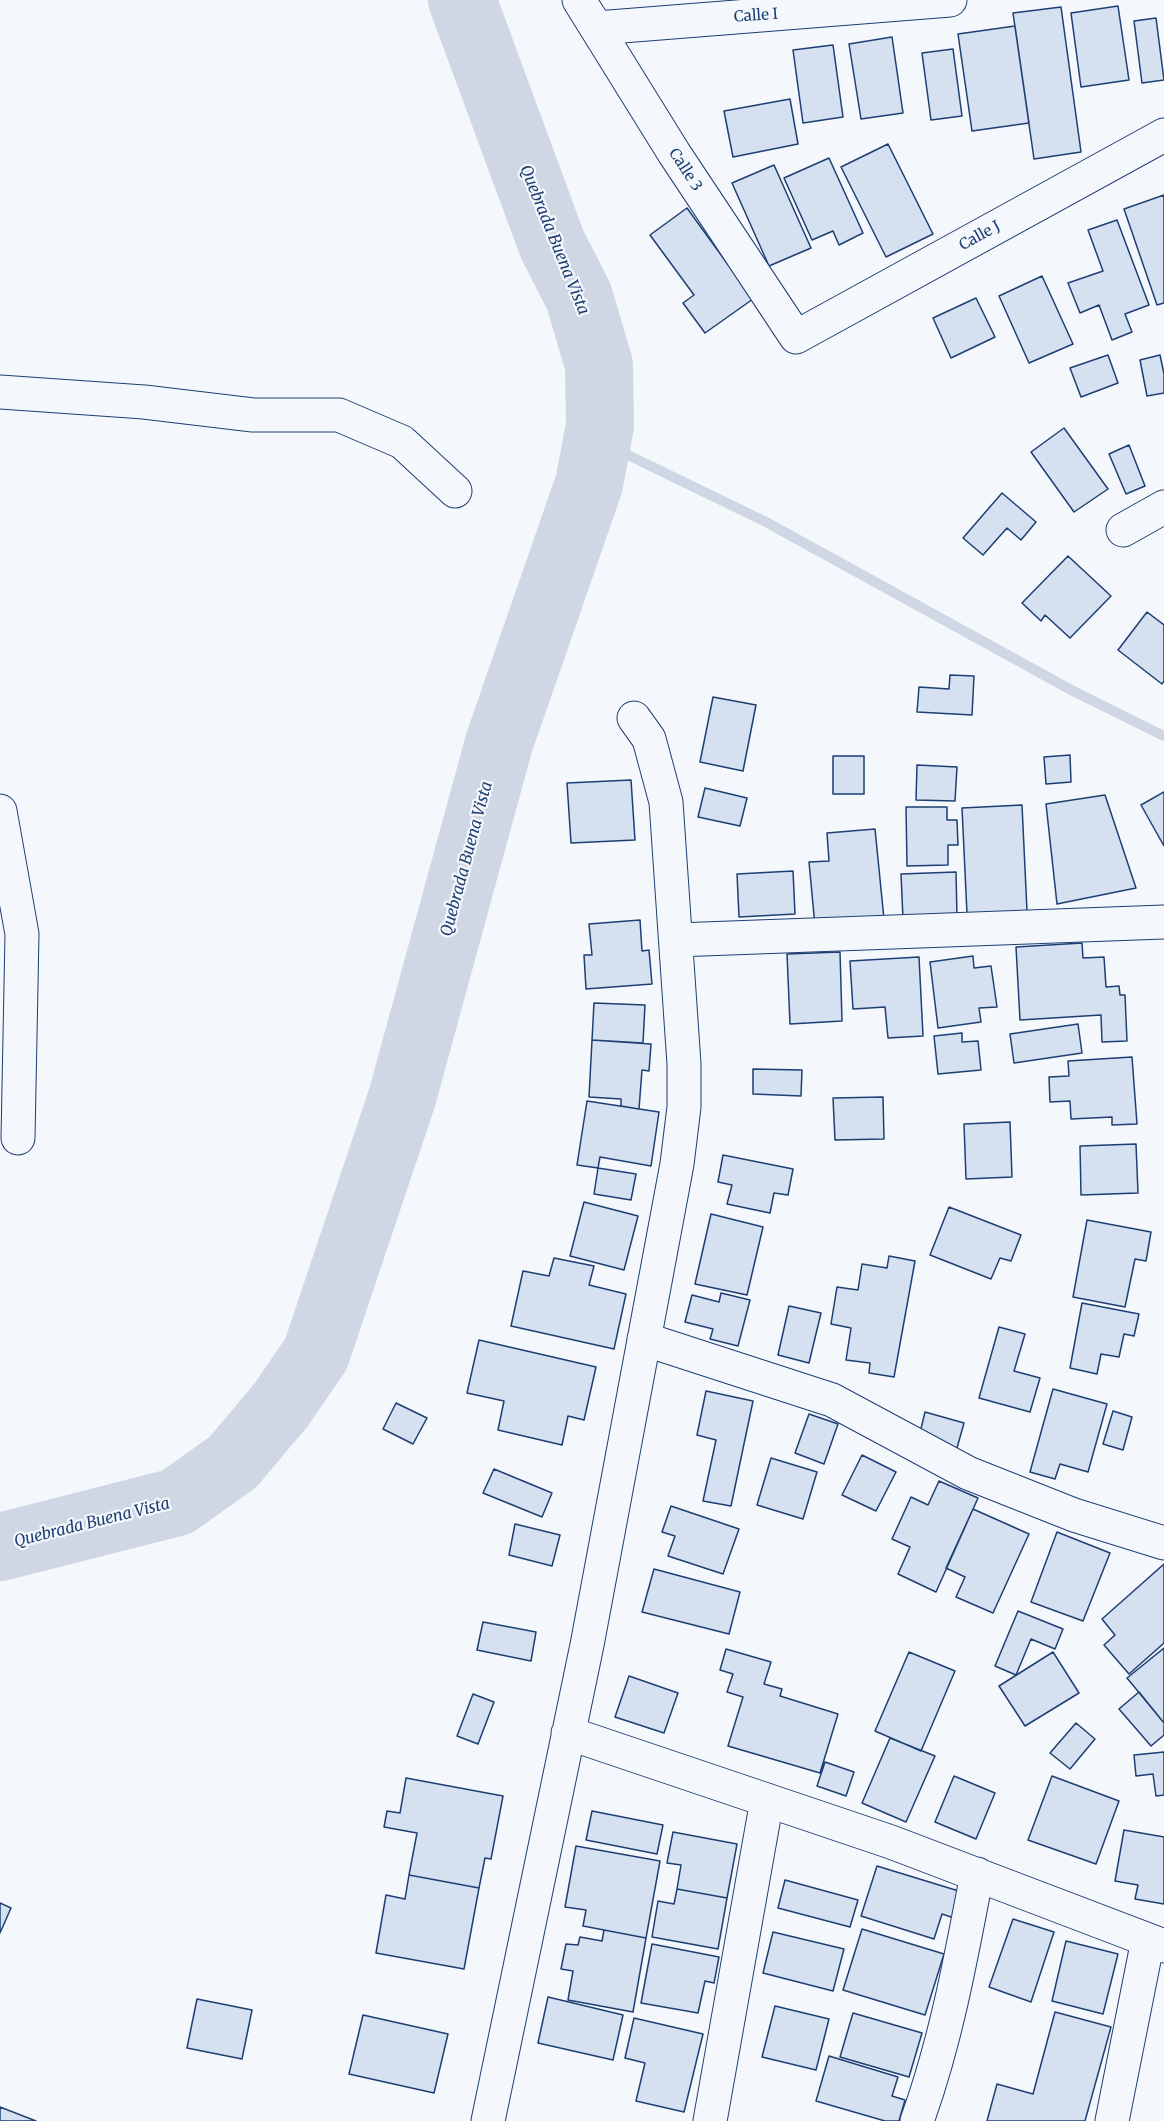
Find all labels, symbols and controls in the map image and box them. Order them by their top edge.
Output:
street label: Calle I [733,5,779,27]
street label: Calle 3 [665,145,705,195]
water label: Quebrada Buena Vista [515,162,593,318]
street label: Calle J [956,217,1004,255]
water label: Quebrada Buena Vista [437,779,497,939]
water label: Quebrada Buena Vista [12,1494,172,1552]

